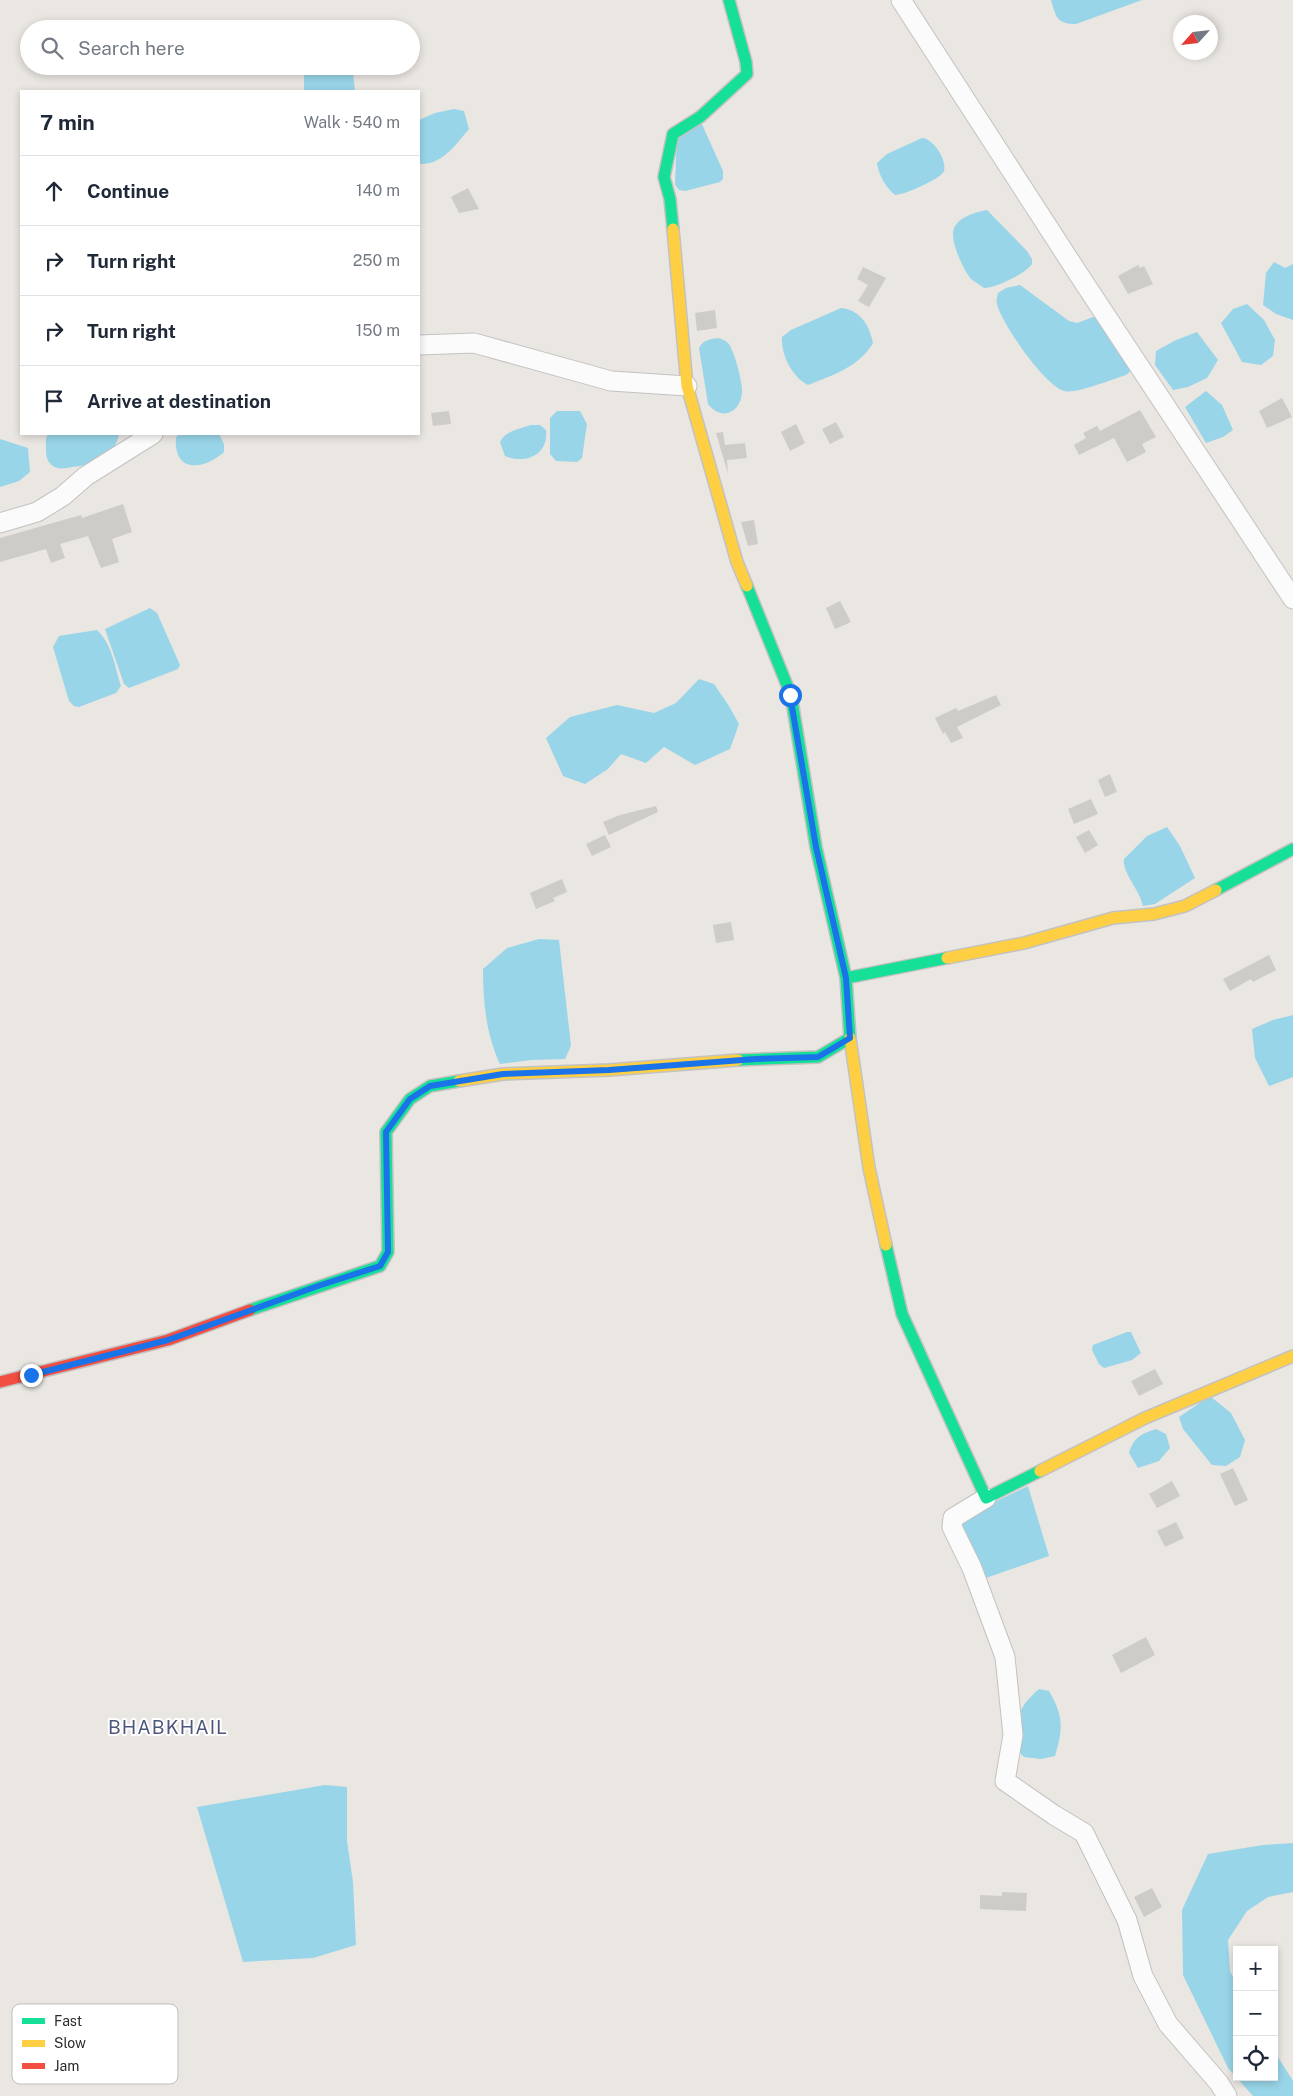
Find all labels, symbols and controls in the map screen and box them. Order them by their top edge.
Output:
north arrow [1173,15,1218,60]
search box [20,20,420,75]
icon: search [38,34,66,62]
text: Search here [78,37,185,59]
text: 7 min [40,110,95,135]
text: Walk · 540 m [304,113,400,132]
icon: ahead [40,177,68,205]
text: Continue [87,180,169,202]
text: 140 m [356,181,400,200]
icon: right [40,247,68,275]
text: Turn right [87,250,176,272]
text: 250 m [353,251,400,270]
icon: right [40,317,68,345]
text: Turn right [87,320,176,342]
text: 150 m [356,321,400,340]
icon: arrive [40,387,68,415]
text: Arrive at destination [87,390,271,412]
route start [779,684,802,707]
route end [20,1364,43,1387]
district label: BHABKHAIL [108,1716,228,1738]
map controls [1233,1946,1278,2081]
button: + [1233,1946,1278,1991]
button: − [1233,1991,1278,2036]
legend [12,2004,178,2084]
text: Fast [54,2013,82,2029]
text: Slow [54,2035,86,2051]
button: locate [1233,2036,1278,2081]
text: Jam [54,2058,79,2074]

